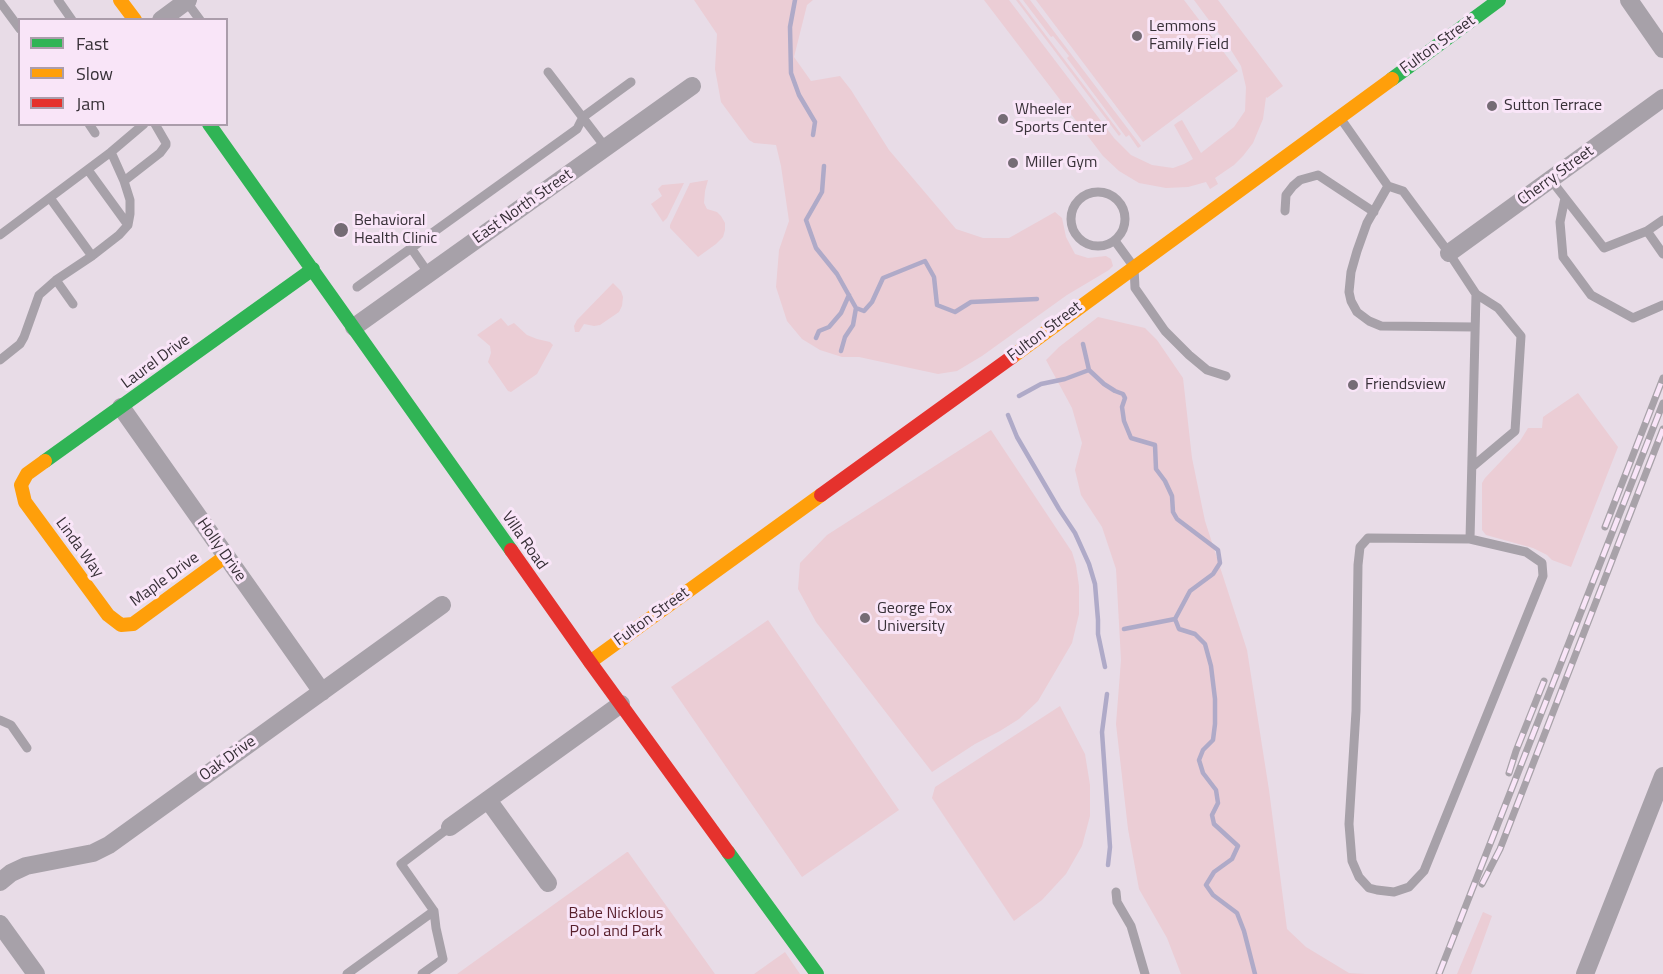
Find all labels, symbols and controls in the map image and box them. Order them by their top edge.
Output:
street label: Fulton Street [1397,11,1479,79]
place label: Lemmons Family Field [1149,17,1229,55]
legend [18,18,228,126]
marker: Lemmons Family Field [1130,29,1144,43]
text: Fast [76,30,109,57]
text: Slow [76,60,113,87]
text: Jam [76,90,105,117]
place label: Sutton Terrace [1504,96,1602,116]
marker: Sutton Terrace [1485,99,1499,113]
place label: Wheeler Sports Center [1015,100,1107,138]
marker: Wheeler Sports Center [996,112,1010,126]
street label: Cherry Street [1514,142,1598,210]
place label: Miller Gym [1025,153,1097,173]
marker: Miller Gym [1006,156,1020,170]
street label: East North Street [470,166,576,248]
place label: Behavioral Health Clinic [354,211,437,249]
marker: Behavioral Health Clinic [332,221,350,239]
street label: Fulton Street [1004,298,1086,366]
street label: Laurel Drive [118,331,194,393]
place label: Friendsview [1365,375,1446,395]
marker: Friendsview [1346,378,1360,392]
street label: Villa Road [497,508,551,574]
street label: Linda Way [51,514,107,582]
street label: Holly Drive [192,515,250,585]
street label: Maple Drive [127,549,203,611]
street label: Fulton Street [611,583,693,651]
place label: George Fox University [877,599,952,637]
marker: George Fox University [858,611,872,625]
street label: Oak Drive [196,732,260,786]
park label: Babe Nicklous Pool and Park [569,904,663,942]

